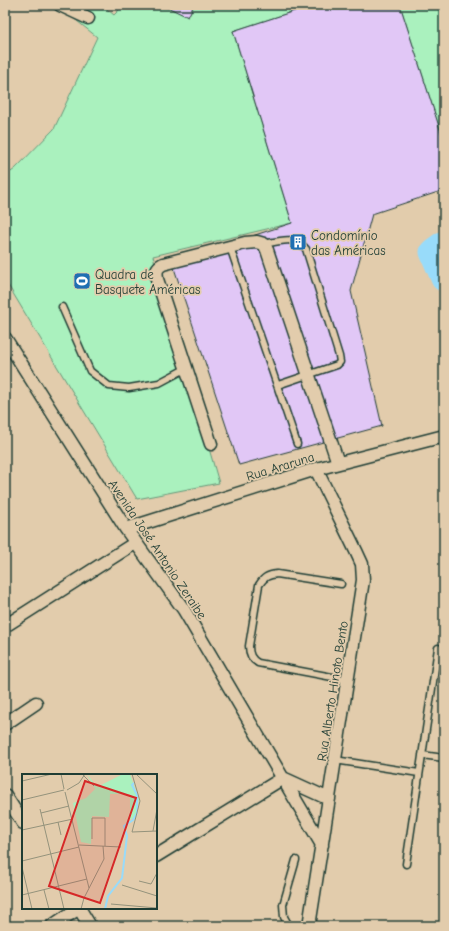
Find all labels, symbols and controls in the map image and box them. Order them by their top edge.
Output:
place label: Condomínio das Américas [311,228,386,258]
building icon: Condomínio das Américas [288,232,308,252]
place label: Quadra de Basquete Américas [95,267,201,297]
sports icon: Quadra de Basquete Américas [72,271,92,291]
street label: Rua Araruna [244,449,316,484]
street label: Avenida José Antonio Zeraibe [105,477,210,622]
street label: Rua Alberto Hinoto Bento [314,620,351,762]
inset map [22,774,157,909]

